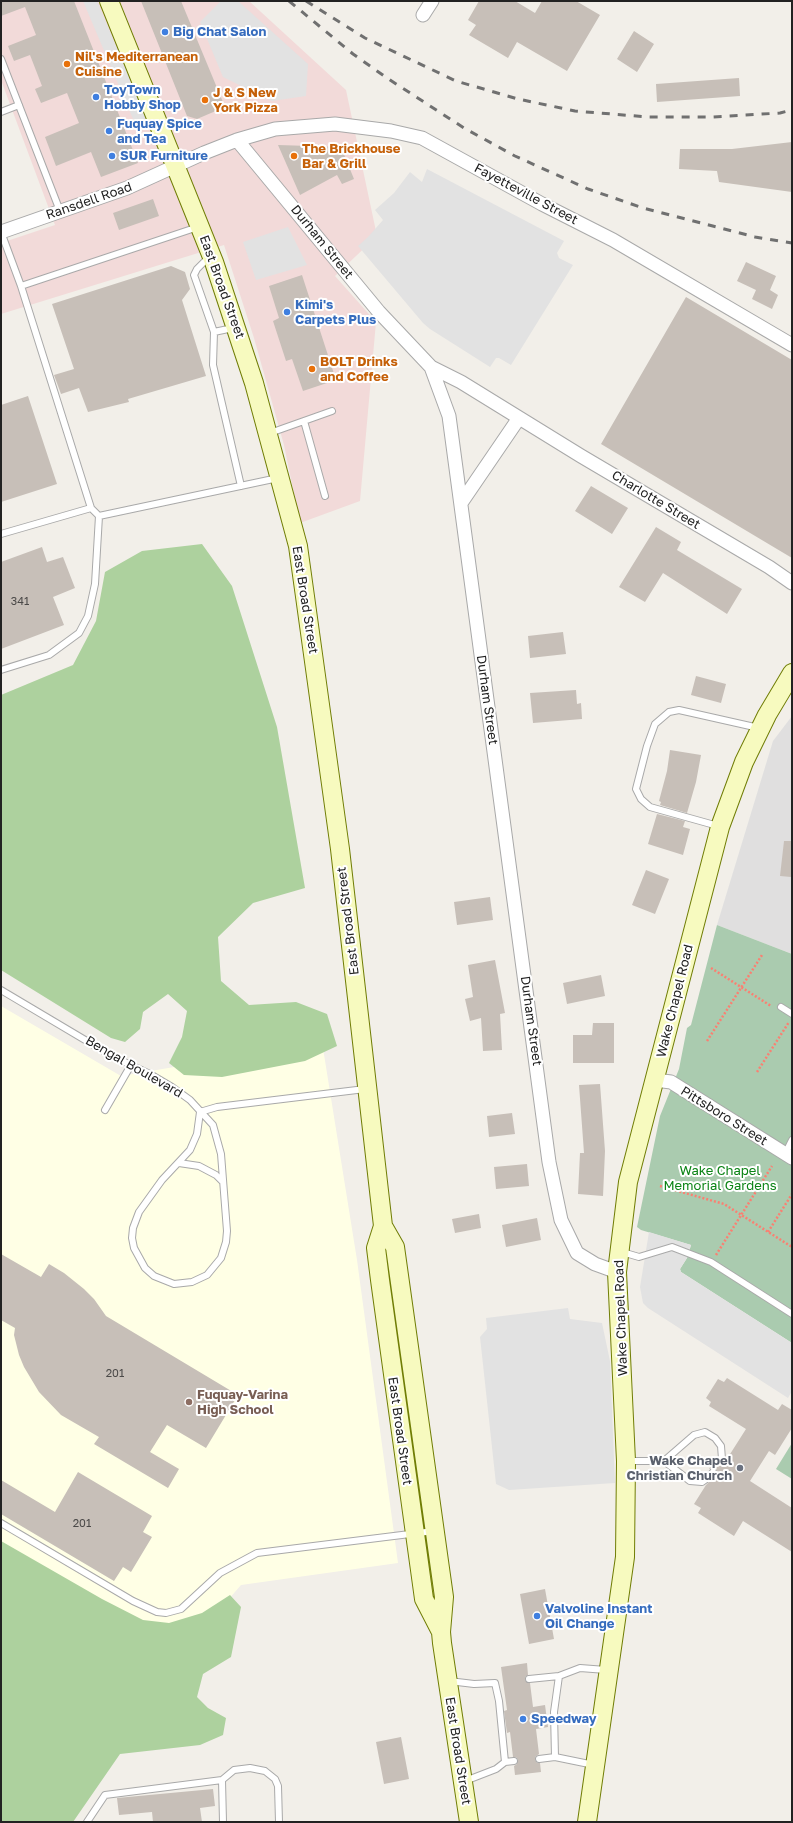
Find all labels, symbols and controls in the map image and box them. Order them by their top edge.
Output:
place label: Big Chat Salon [173,24,266,40]
marker: Big Chat Salon [160,27,170,37]
place label: Nil's Mediterranean Cuisine [75,49,198,80]
marker: Nil's Mediterranean Cuisine [62,59,72,69]
place label: ToyTown Hobby Shop [104,82,181,113]
place label: J & S New York Pizza [213,85,278,116]
marker: ToyTown Hobby Shop [91,92,101,102]
marker: J & S New York Pizza [200,95,210,105]
place label: Fuquay Spice and Tea [117,116,202,147]
marker: Fuquay Spice and Tea [104,126,114,136]
place label: The Brickhouse Bar & Grill [302,141,400,172]
place label: SUR Furniture [120,148,208,164]
marker: SUR Furniture [107,151,117,161]
marker: The Brickhouse Bar & Grill [289,151,299,161]
street label: Fayetteville Street [472,160,580,228]
street label: Ransdell Road [44,179,134,223]
street label: Durham Street [287,202,357,282]
street label: East Broad Street [196,233,248,341]
place label: Kimi's Carpets Plus [295,297,376,328]
marker: Kimi's Carpets Plus [282,307,292,317]
place label: BOLT Drinks and Coffee [320,354,398,385]
marker: BOLT Drinks and Coffee [307,364,317,374]
street label: Charlotte Street [609,467,703,533]
street label: East Broad Street [289,545,321,655]
house number: 341 [11,595,29,609]
street label: Durham Street [473,654,501,746]
street label: East Broad Street [334,866,362,976]
street label: Wake Chapel Road [653,943,697,1059]
street label: Durham Street [517,975,545,1067]
street label: Bengal Boulevard [83,1033,185,1101]
street label: Pittsboro Street [678,1083,770,1149]
park label: Wake Chapel Memorial Gardens [663,1163,777,1194]
street label: Wake Chapel Road [611,1260,631,1376]
house number: 201 [106,1367,124,1381]
street label: East Broad Street [385,1376,415,1486]
place label: Fuquay-Varina High School [197,1387,288,1418]
marker: Fuquay-Varina High School [184,1397,194,1407]
place label: Wake Chapel Christian Church [627,1453,732,1484]
marker: Wake Chapel Christian Church [735,1463,745,1473]
house number: 201 [73,1517,91,1531]
place label: Valvoline Instant Oil Change [545,1601,652,1632]
marker: Valvoline Instant Oil Change [532,1611,542,1621]
street label: East Broad Street [442,1696,474,1806]
place label: Speedway [531,1711,597,1727]
marker: Speedway [518,1714,528,1724]

